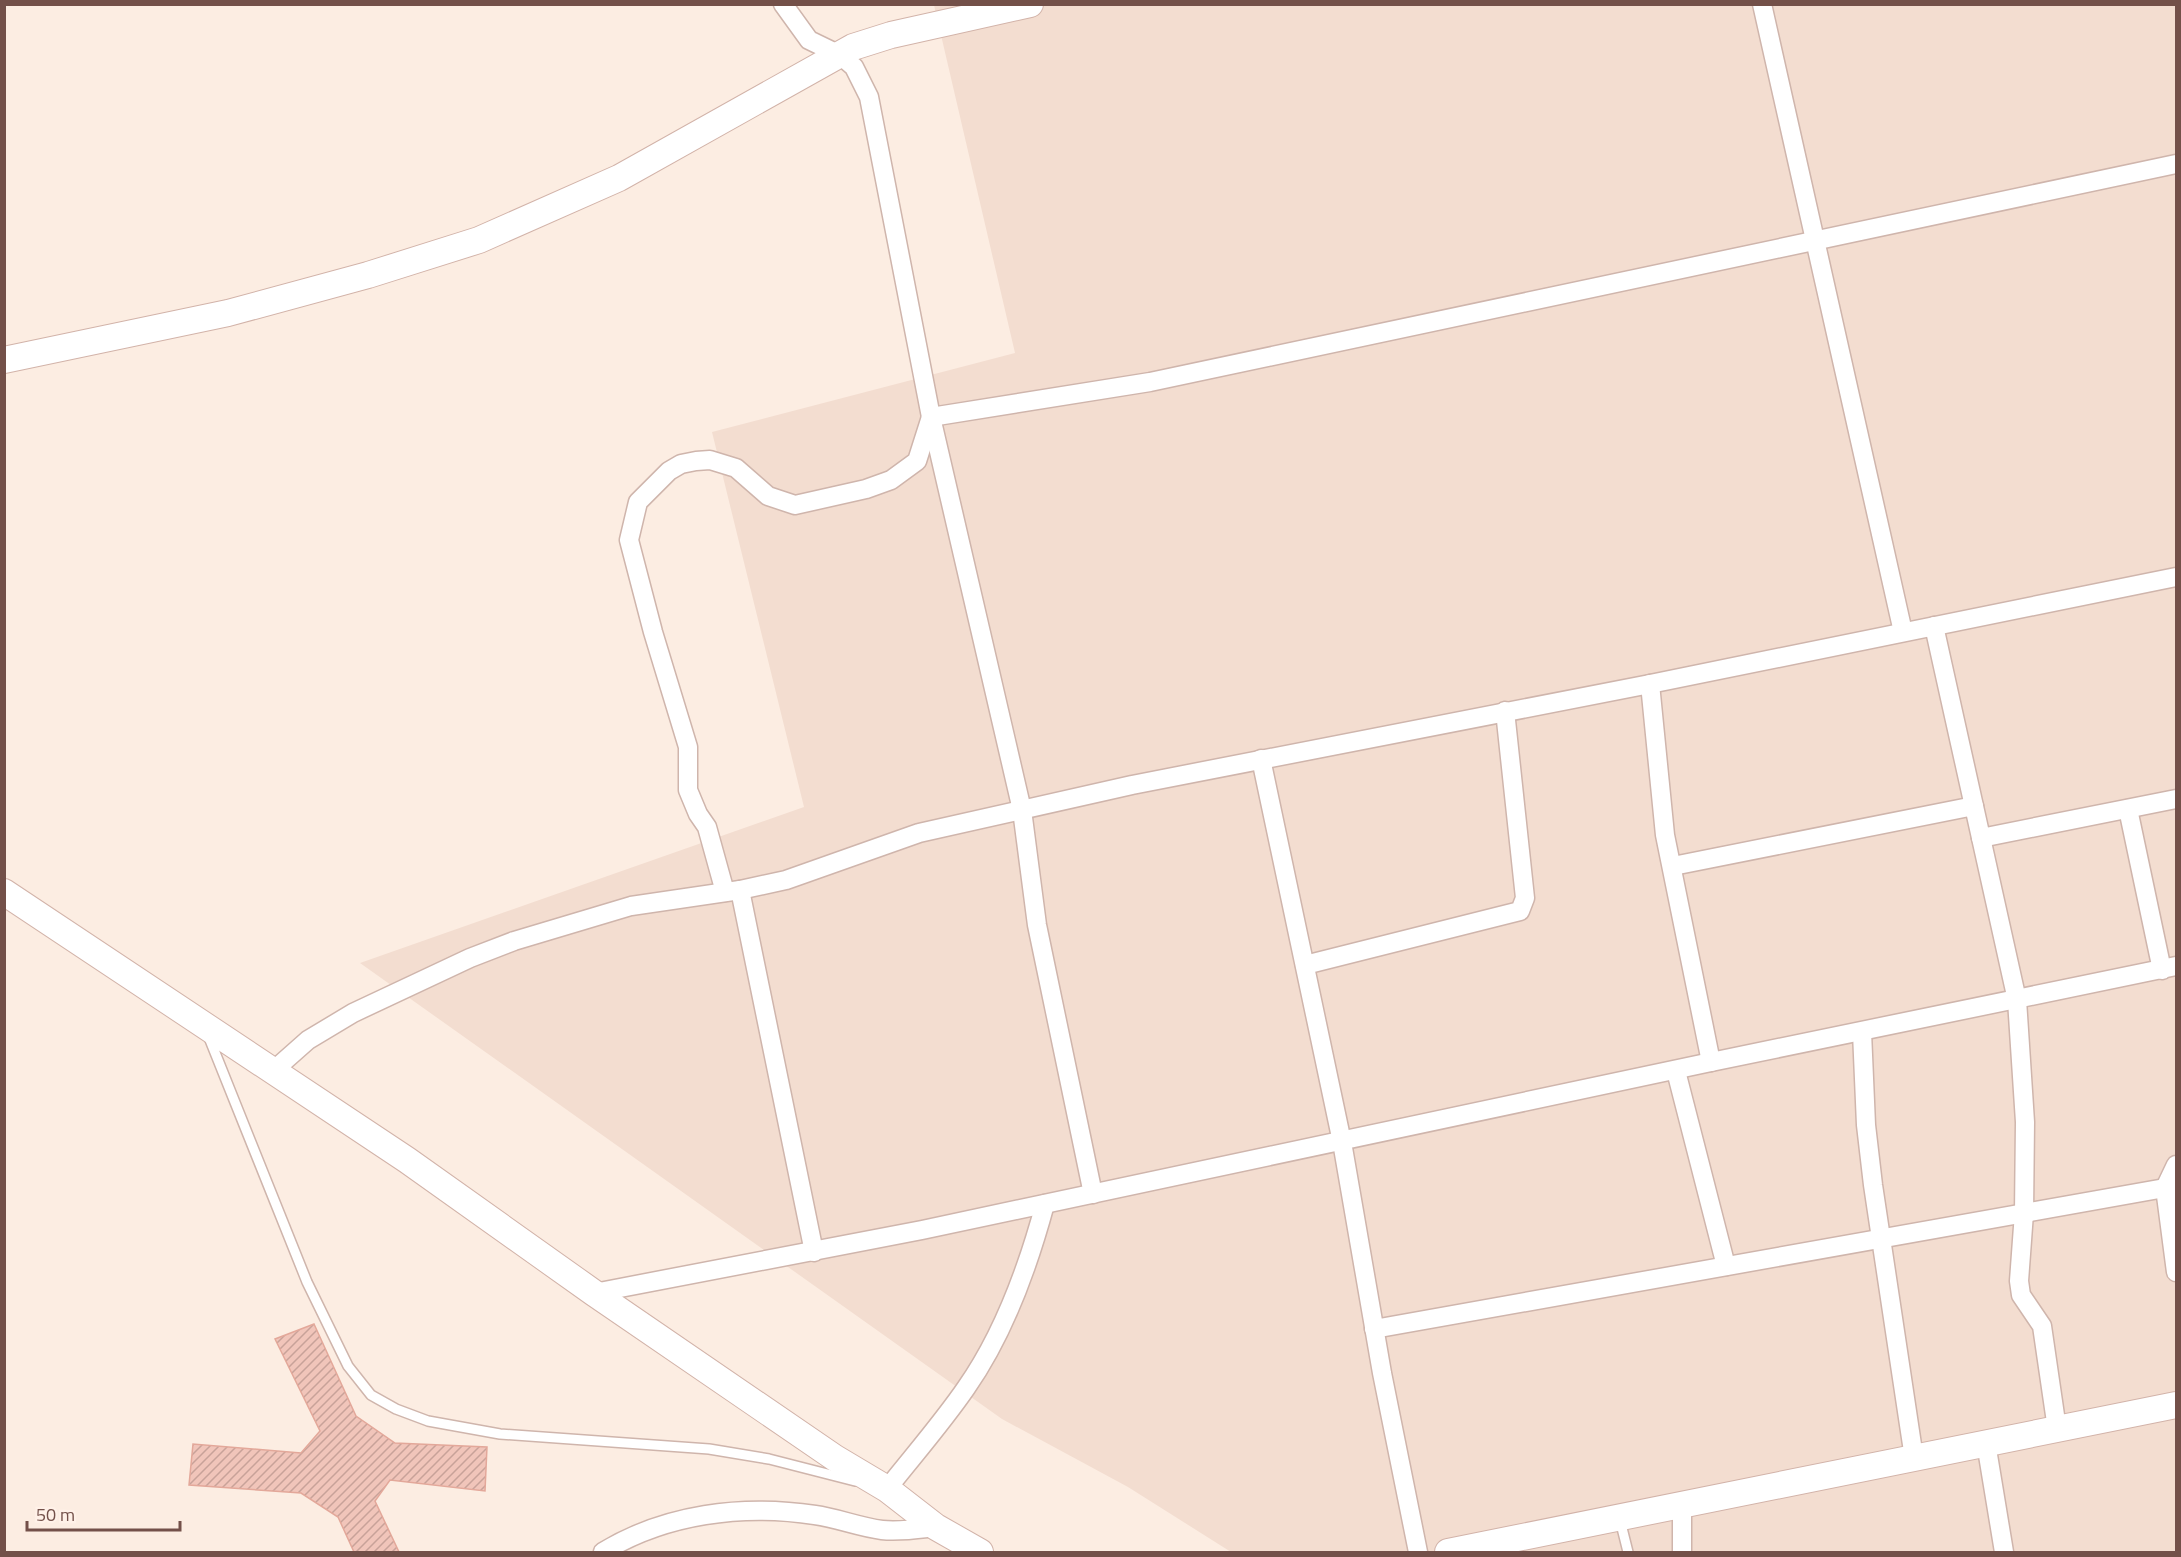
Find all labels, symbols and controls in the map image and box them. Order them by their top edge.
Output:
scale bar [27,1494,180,1532]
text: 50 m [36,1501,75,1528]

